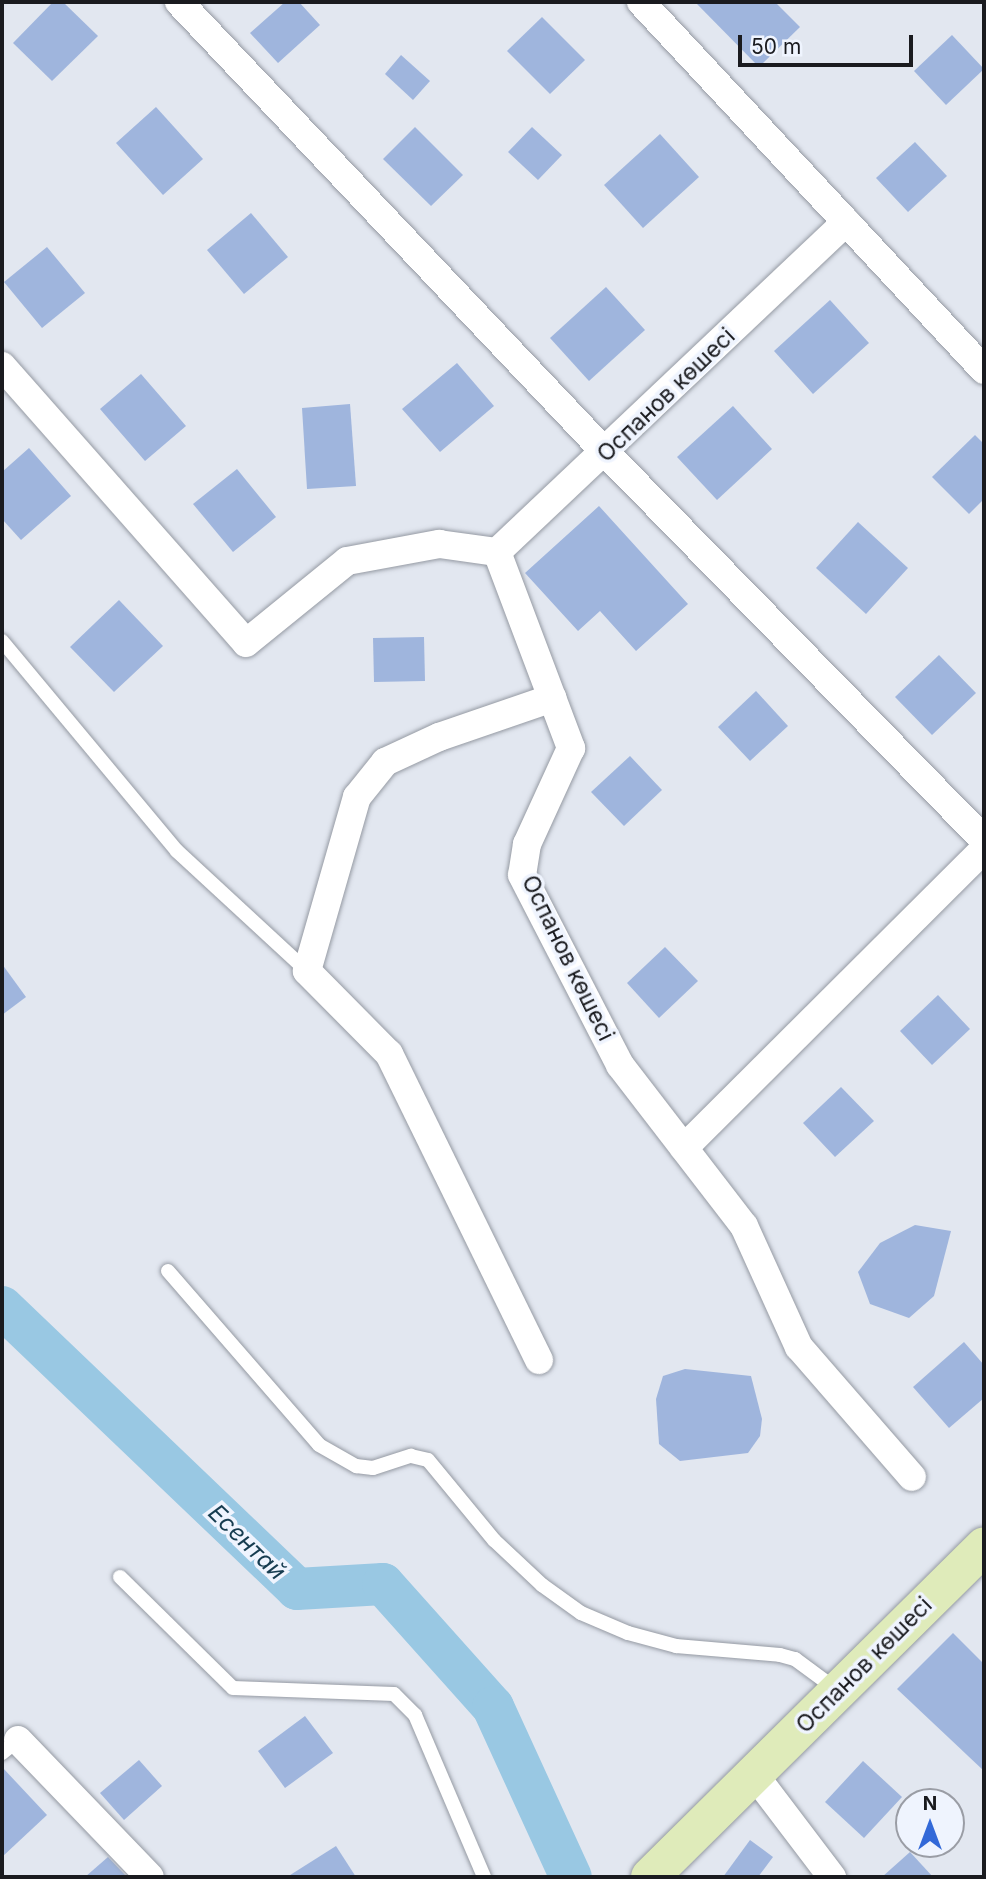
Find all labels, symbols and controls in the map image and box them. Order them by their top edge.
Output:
scale bar [741,21,916,65]
text: 50 m [751,34,801,59]
street label: Оспанов көшесі [591,322,741,468]
street label: Оспанов көшесі [516,871,620,1045]
water label: Есентай [202,1498,292,1586]
street label: Оспанов көшесі [790,1591,938,1739]
north arrow [895,1788,965,1858]
text: N [923,1792,937,1815]

